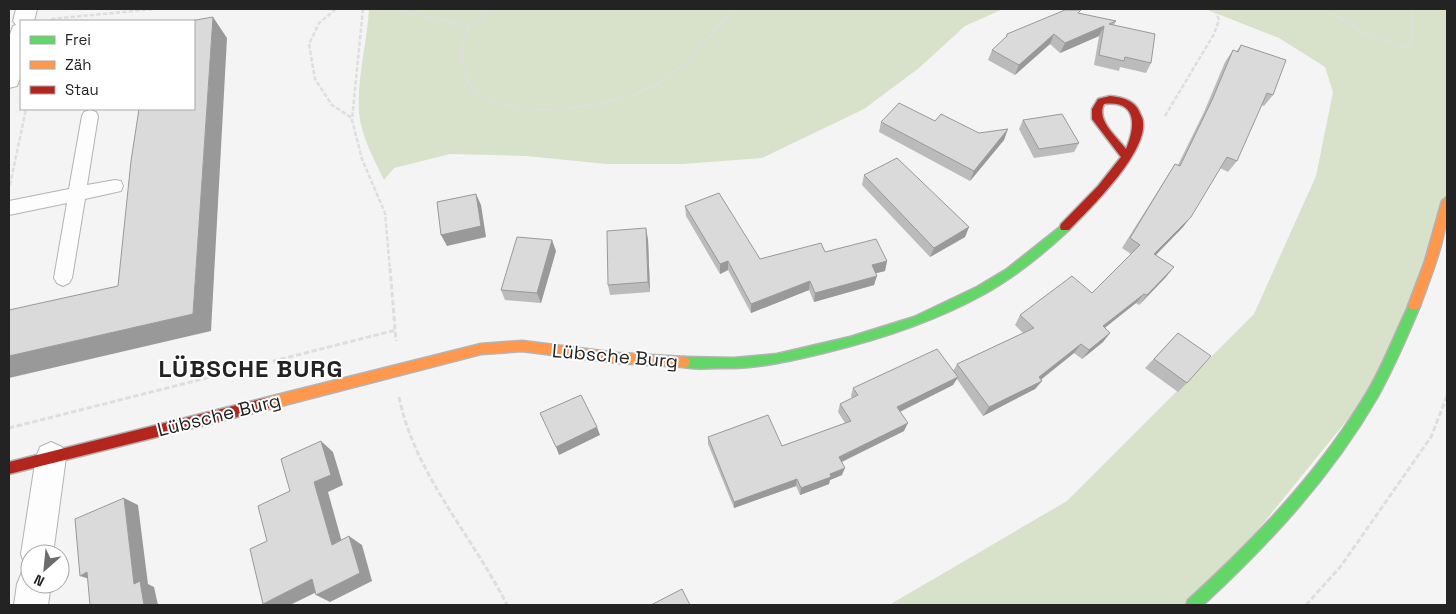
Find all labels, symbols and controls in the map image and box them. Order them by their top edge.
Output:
legend [20,20,195,110]
text: Frei [65,30,91,49]
text: Zäh [65,55,91,74]
text: Stau [65,80,99,99]
street label: Lübsche Burg [551,338,679,374]
district label: LÜBSCHE BURG [159,353,343,384]
street label: Lübsche Burg [155,388,283,442]
north arrow [20,544,70,594]
text: N [31,570,47,591]

